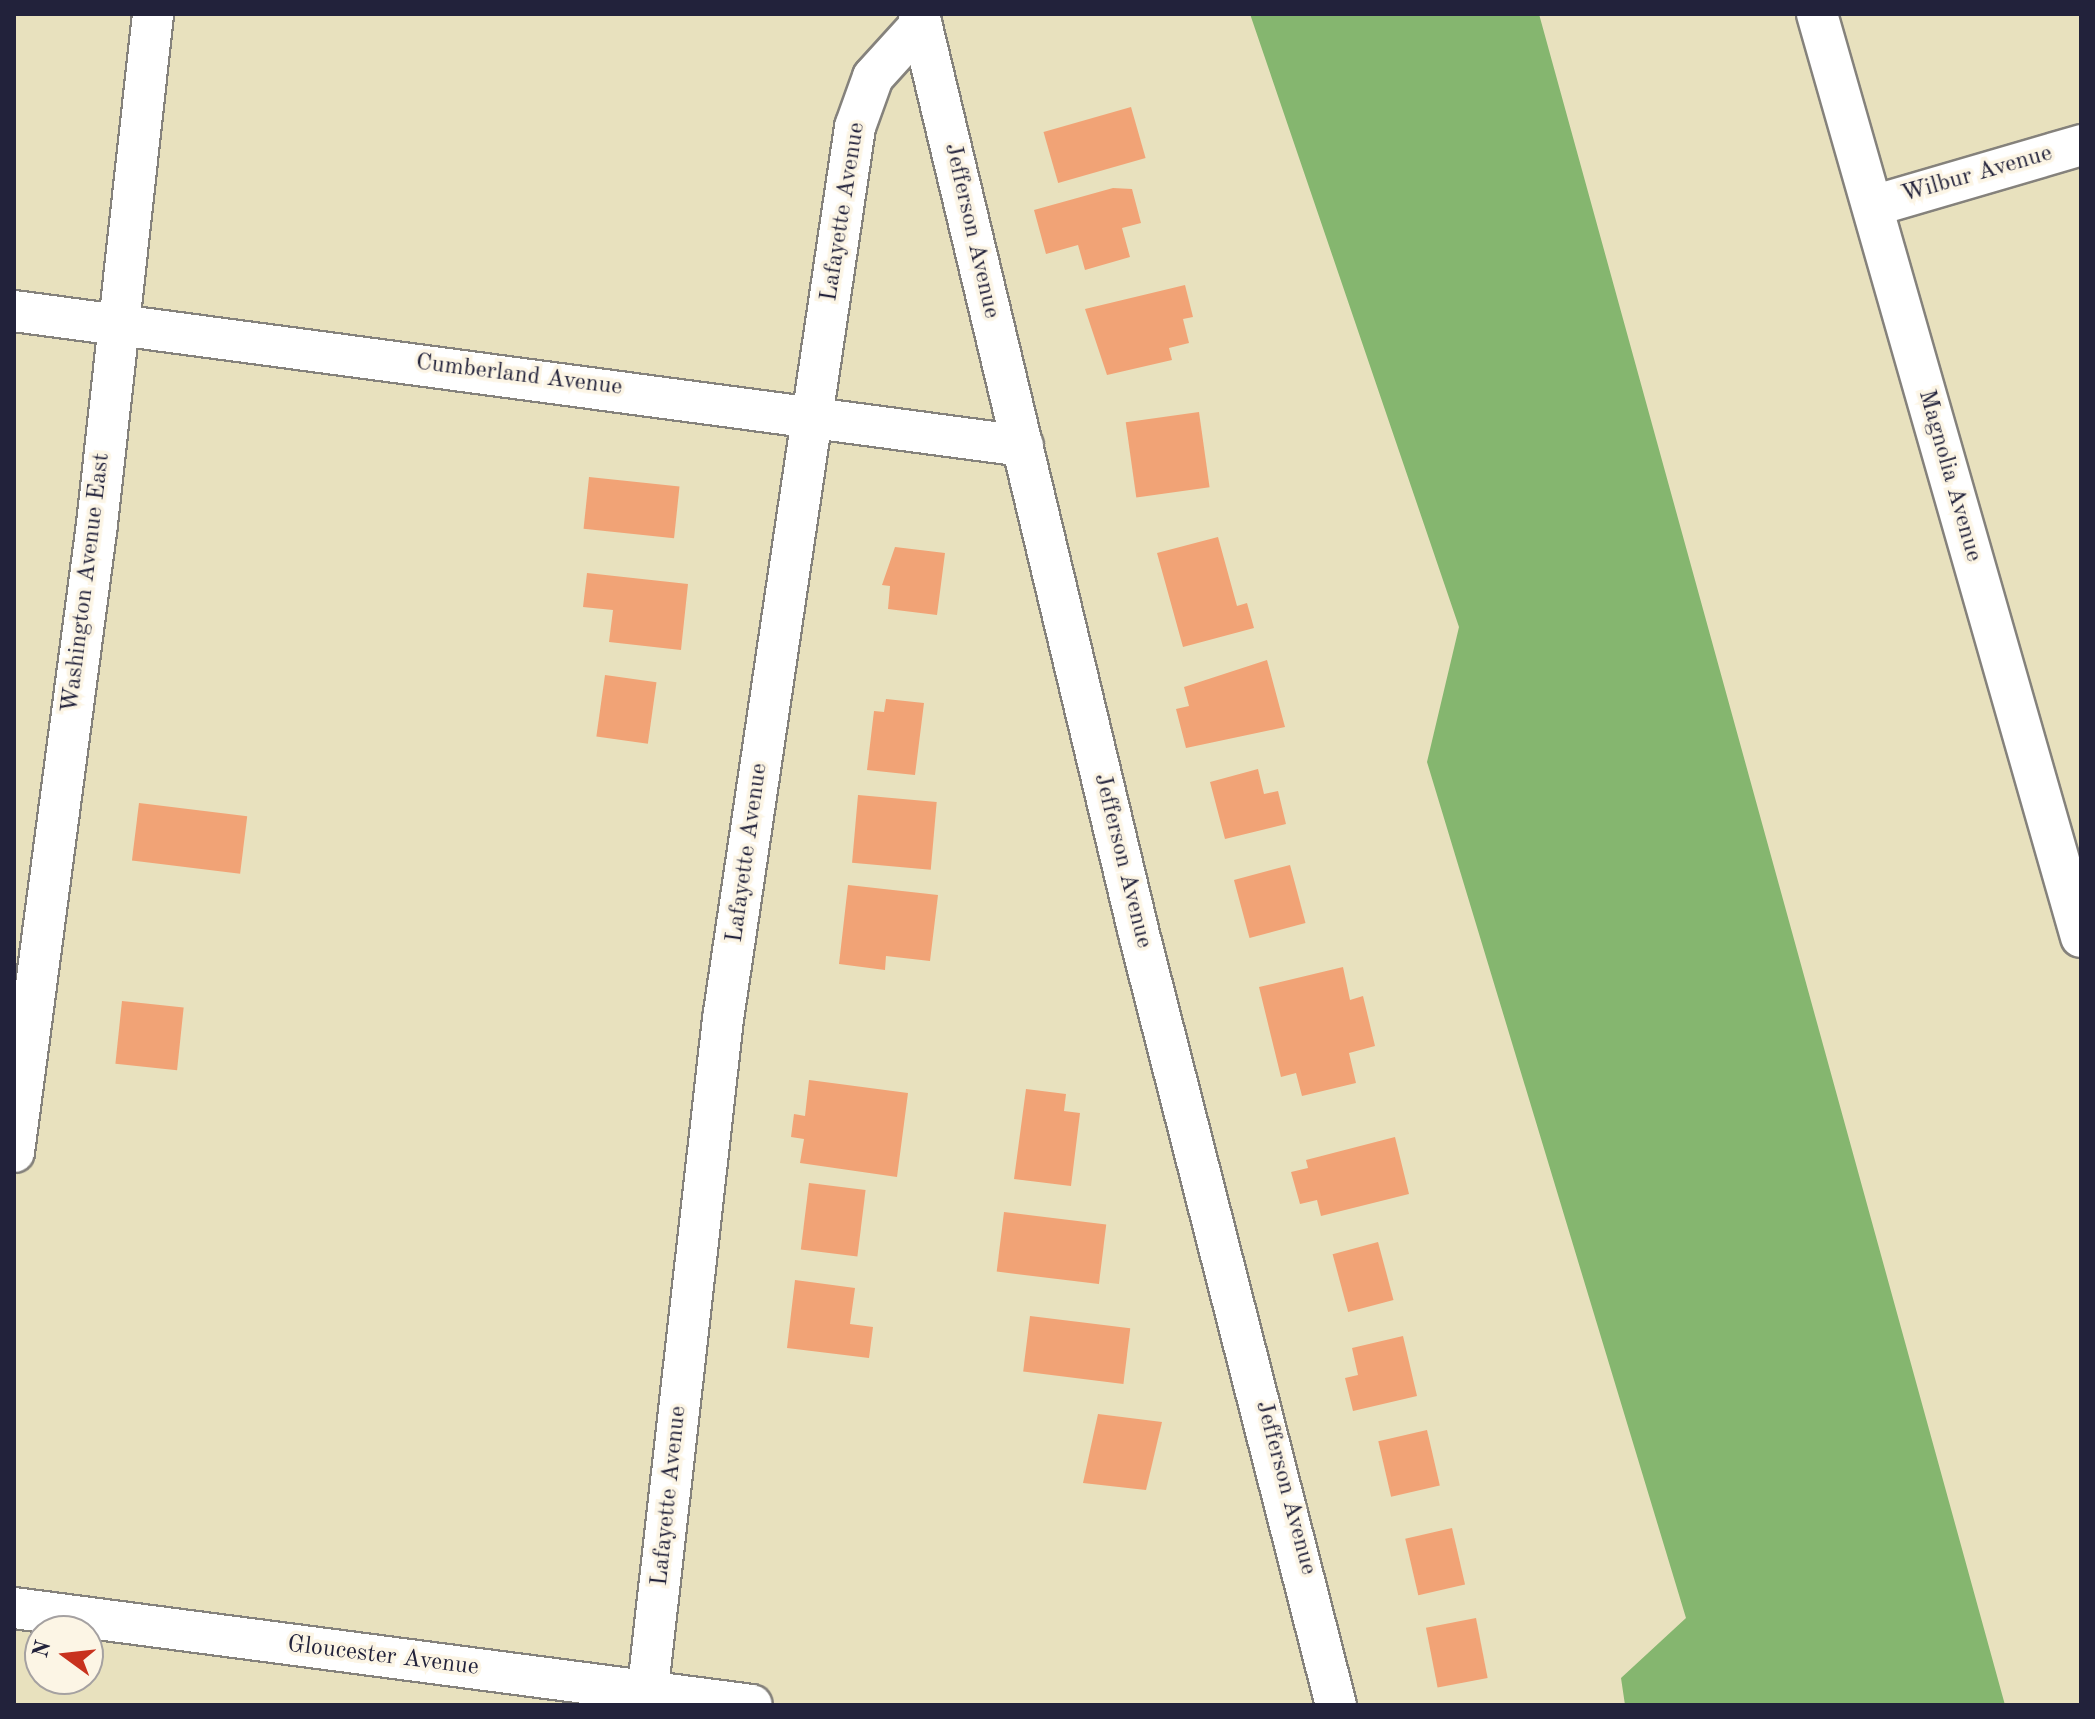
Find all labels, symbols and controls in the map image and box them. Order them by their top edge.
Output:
street label: Lafayette Avenue [816,120,872,304]
street label: Wilbur Avenue [1898,140,2056,210]
street label: Jefferson Avenue [937,141,1005,321]
street label: Cumberland Avenue [414,349,624,403]
street label: Magnolia Avenue [1911,387,1987,565]
street label: Washington Avenue East [57,451,117,715]
street label: Lafayette Avenue [721,762,775,944]
street label: Jefferson Avenue [1086,771,1158,951]
street label: Jefferson Avenue [1248,1398,1322,1578]
street label: Lafayette Avenue [646,1405,694,1587]
north arrow [24,1615,104,1695]
street label: Gloucester Avenue [286,1631,480,1683]
text: N [30,1638,56,1660]

